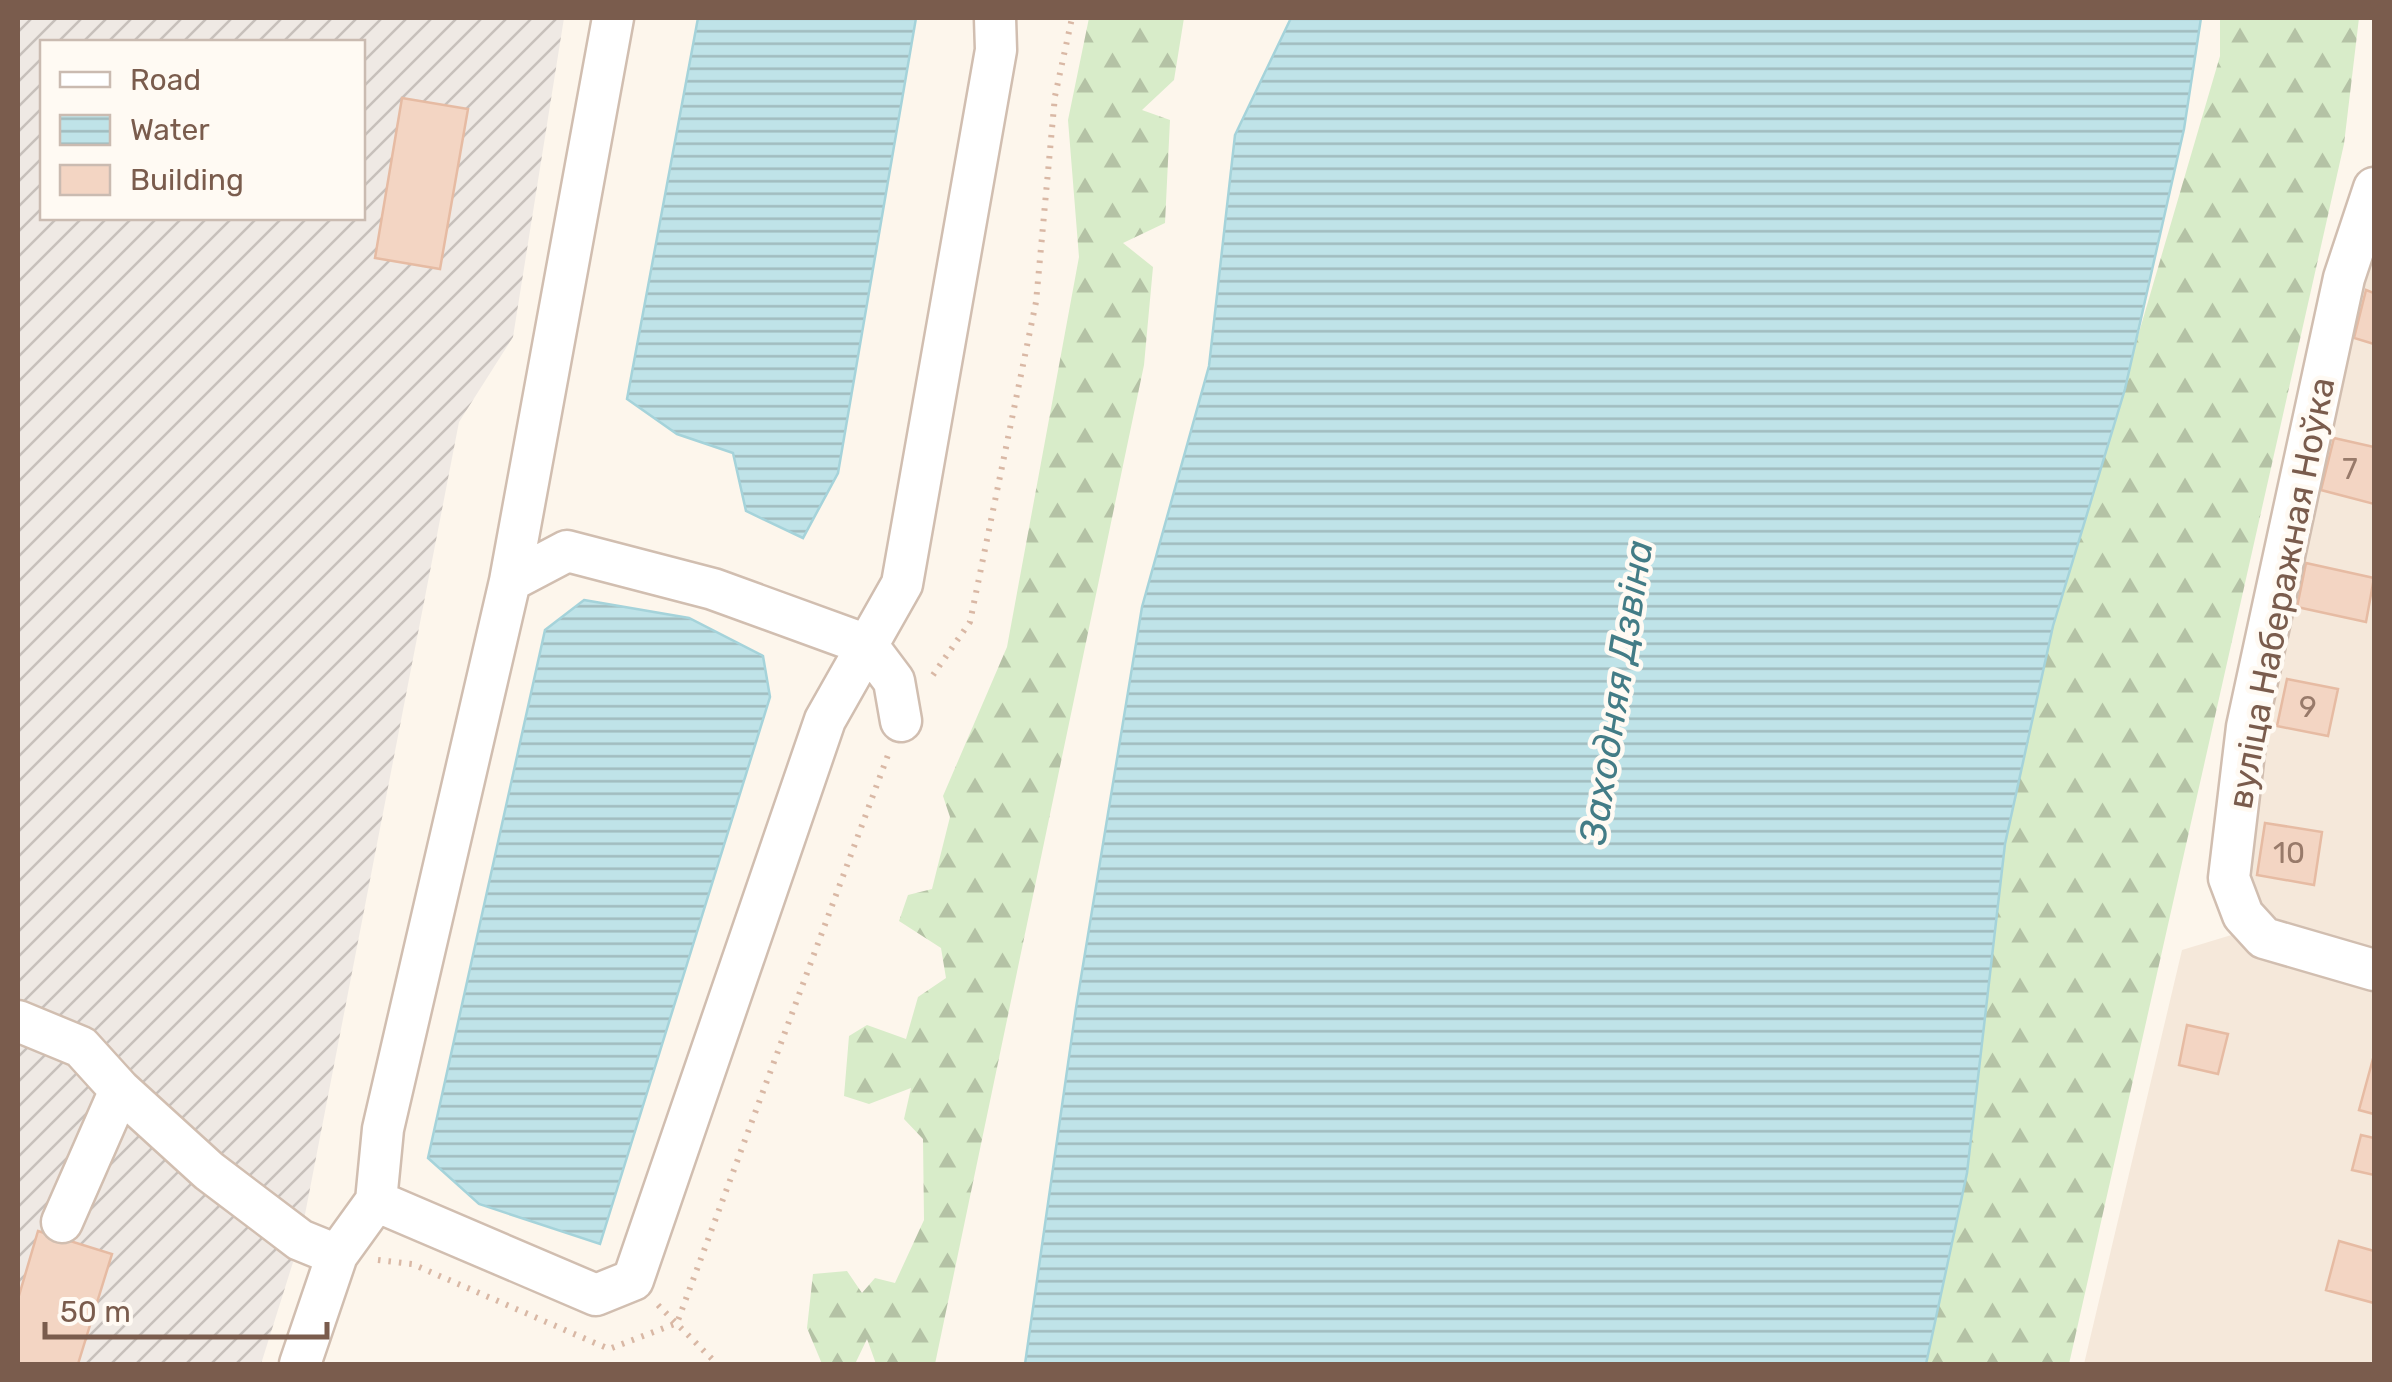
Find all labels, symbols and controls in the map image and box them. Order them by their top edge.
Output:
legend [40,40,365,220]
text: Road [130,62,201,98]
text: Water [130,112,210,148]
text: Building [130,162,244,198]
street label: вуліца Наберажная Ноўка [2219,374,2343,812]
house number: 7 [2342,451,2358,487]
water label: Заходняя Дзвіна [1569,537,1663,848]
house number: 9 [2299,689,2317,725]
house number: 10 [2273,835,2305,871]
scale bar [45,1277,328,1339]
text: 50 m [60,1294,131,1330]

